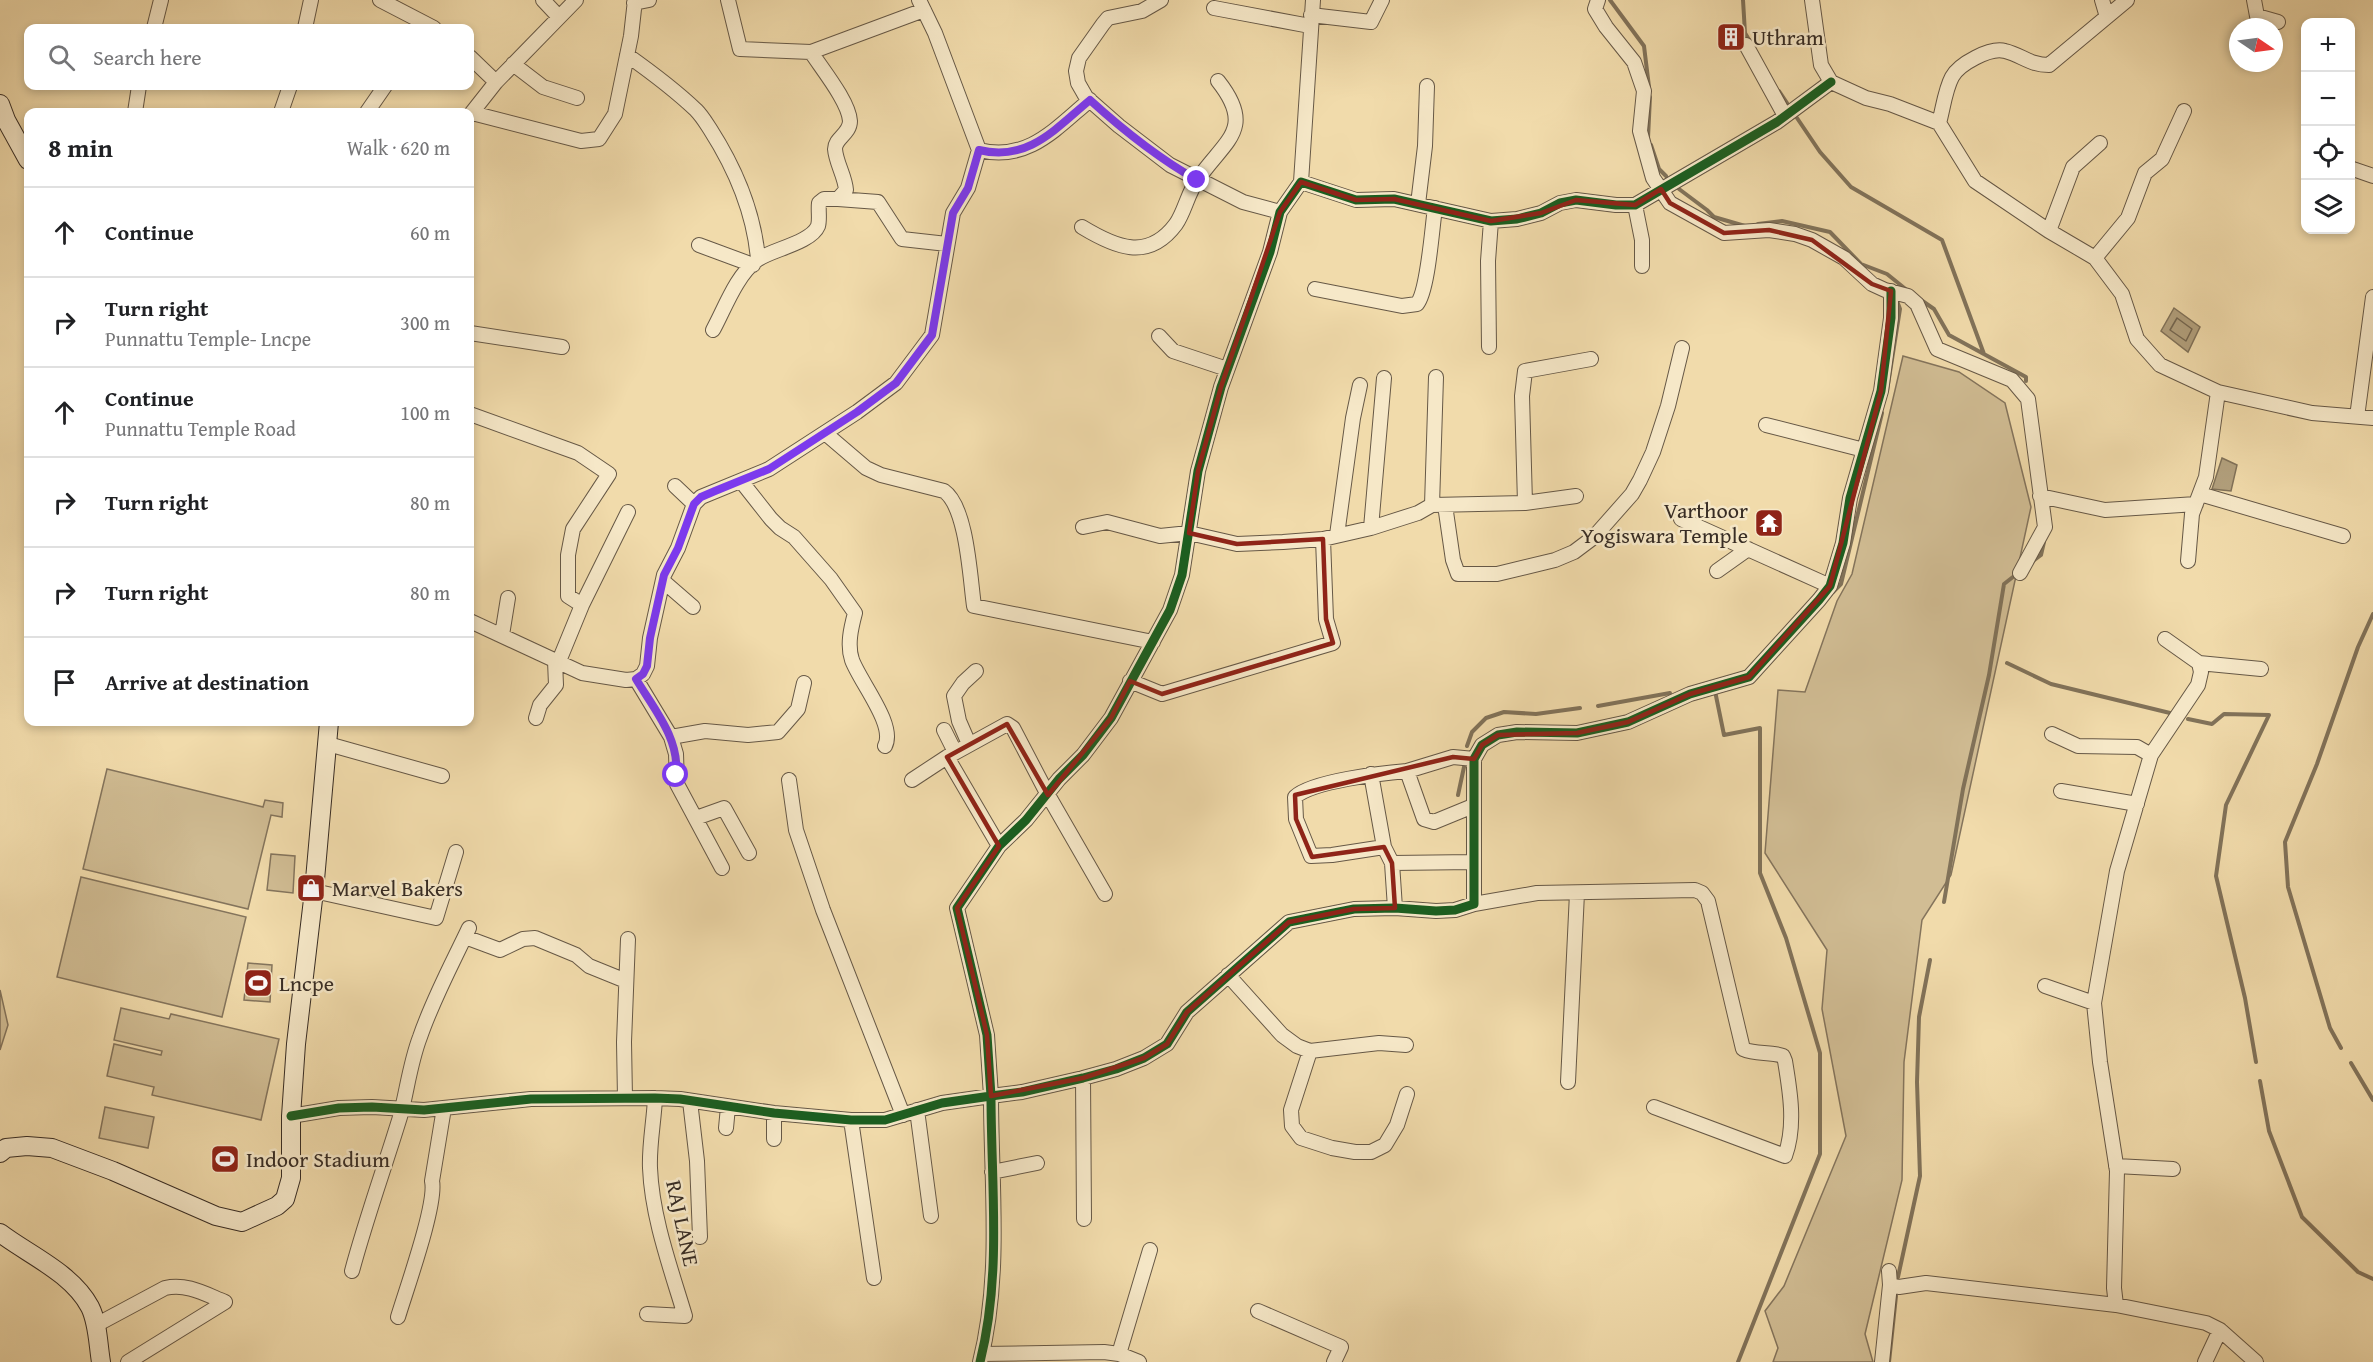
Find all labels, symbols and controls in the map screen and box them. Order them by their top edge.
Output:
north arrow [2229,18,2283,72]
map controls [2301,18,2355,234]
button: + [2301,18,2355,72]
building icon: Uthram [1715,21,1747,53]
place label: Uthram [1752,21,1824,53]
search box [24,24,474,90]
icon: search [45,41,78,74]
text: Search here [93,41,202,73]
button: − [2301,72,2355,126]
button: locate [2301,126,2355,180]
text: 8 min [48,128,113,167]
text: Walk · 620 m [347,133,450,162]
route end [1183,166,1209,192]
button: layers [2301,180,2355,234]
icon: ahead [48,216,81,249]
text: Continue [105,216,194,248]
text: 60 m [410,218,450,247]
text: Turn right [105,292,208,324]
icon: right [48,306,81,339]
text: 300 m [400,308,450,337]
text: Punnattu Temple- Lncpe [105,324,311,353]
text: Continue [105,382,194,414]
icon: ahead [48,396,81,429]
text: 100 m [400,398,450,427]
text: Punnattu Temple Road [105,414,296,443]
icon: right [48,486,81,519]
text: Turn right [105,486,208,518]
text: 80 m [410,488,450,517]
place label: Varthoor Yogiswara Temple [1581,494,1748,551]
temple icon: Varthoor Yogiswara Temple [1753,507,1785,539]
icon: right [48,576,81,609]
text: Turn right [105,576,208,608]
text: 80 m [410,578,450,607]
icon: arrive [48,666,81,699]
text: Arrive at destination [105,666,309,698]
route start [662,761,688,787]
shop icon: Marvel Bakers [295,872,327,904]
place label: Marvel Bakers [332,872,463,904]
sports icon: Lncpe [242,967,274,999]
place label: Lncpe [279,967,334,999]
sports icon: Indoor Stadium [209,1143,241,1175]
place label: Indoor Stadium [246,1143,390,1175]
street label: RAJ LANE [658,1177,708,1269]

